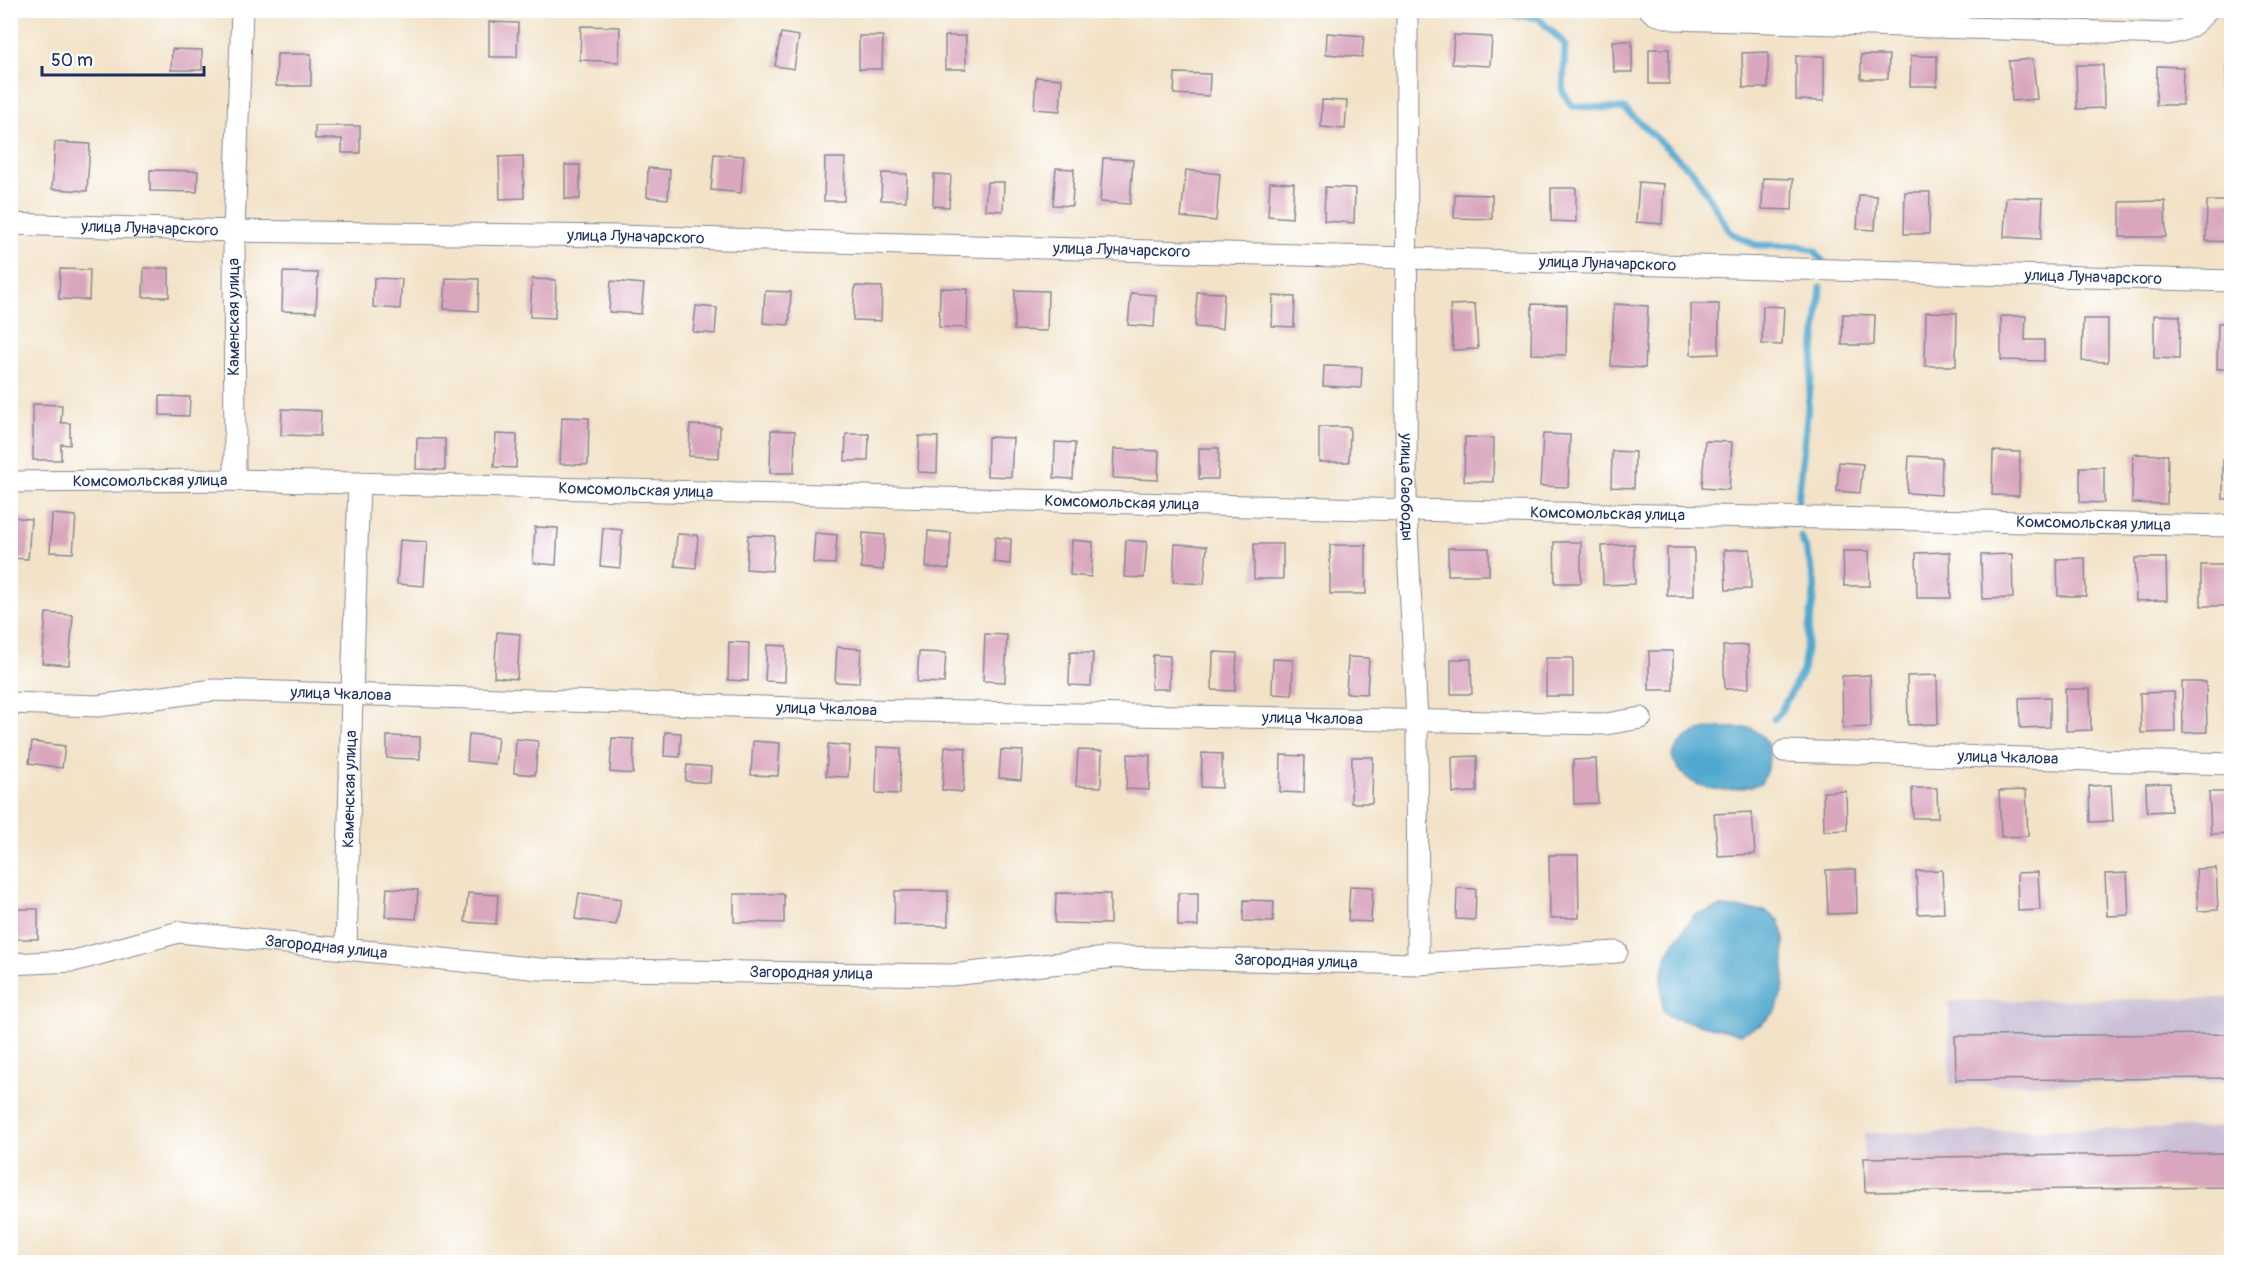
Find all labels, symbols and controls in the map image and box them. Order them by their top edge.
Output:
scale bar [42,39,204,77]
text: 50 m [51,49,93,72]
street label: улица Луначарского [80,216,219,241]
street label: улица Луначарского [566,225,705,248]
street label: улица Луначарского [1052,238,1191,262]
street label: улица Луначарского [1538,252,1677,276]
street label: Каменская улица [224,258,244,376]
street label: улица Луначарского [2023,265,2163,289]
street label: улица Свободы [1396,432,1418,541]
street label: Комсомольская улица [73,470,227,491]
street label: Комсомольская улица [558,478,713,502]
street label: Комсомольская улица [1044,491,1199,515]
street label: Комсомольская улица [1530,502,1685,525]
street label: Комсомольская улица [2016,512,2171,535]
street label: улица Чкалова [289,682,392,705]
street label: улица Чкалова [775,697,877,720]
street label: улица Чкалова [1261,708,1363,729]
street label: Каменская улица [338,730,361,848]
street label: улица Чкалова [1956,746,2059,769]
street label: Загородная улица [264,931,389,963]
street label: Загородная улица [1234,950,1358,973]
street label: Загородная улица [749,962,873,984]

